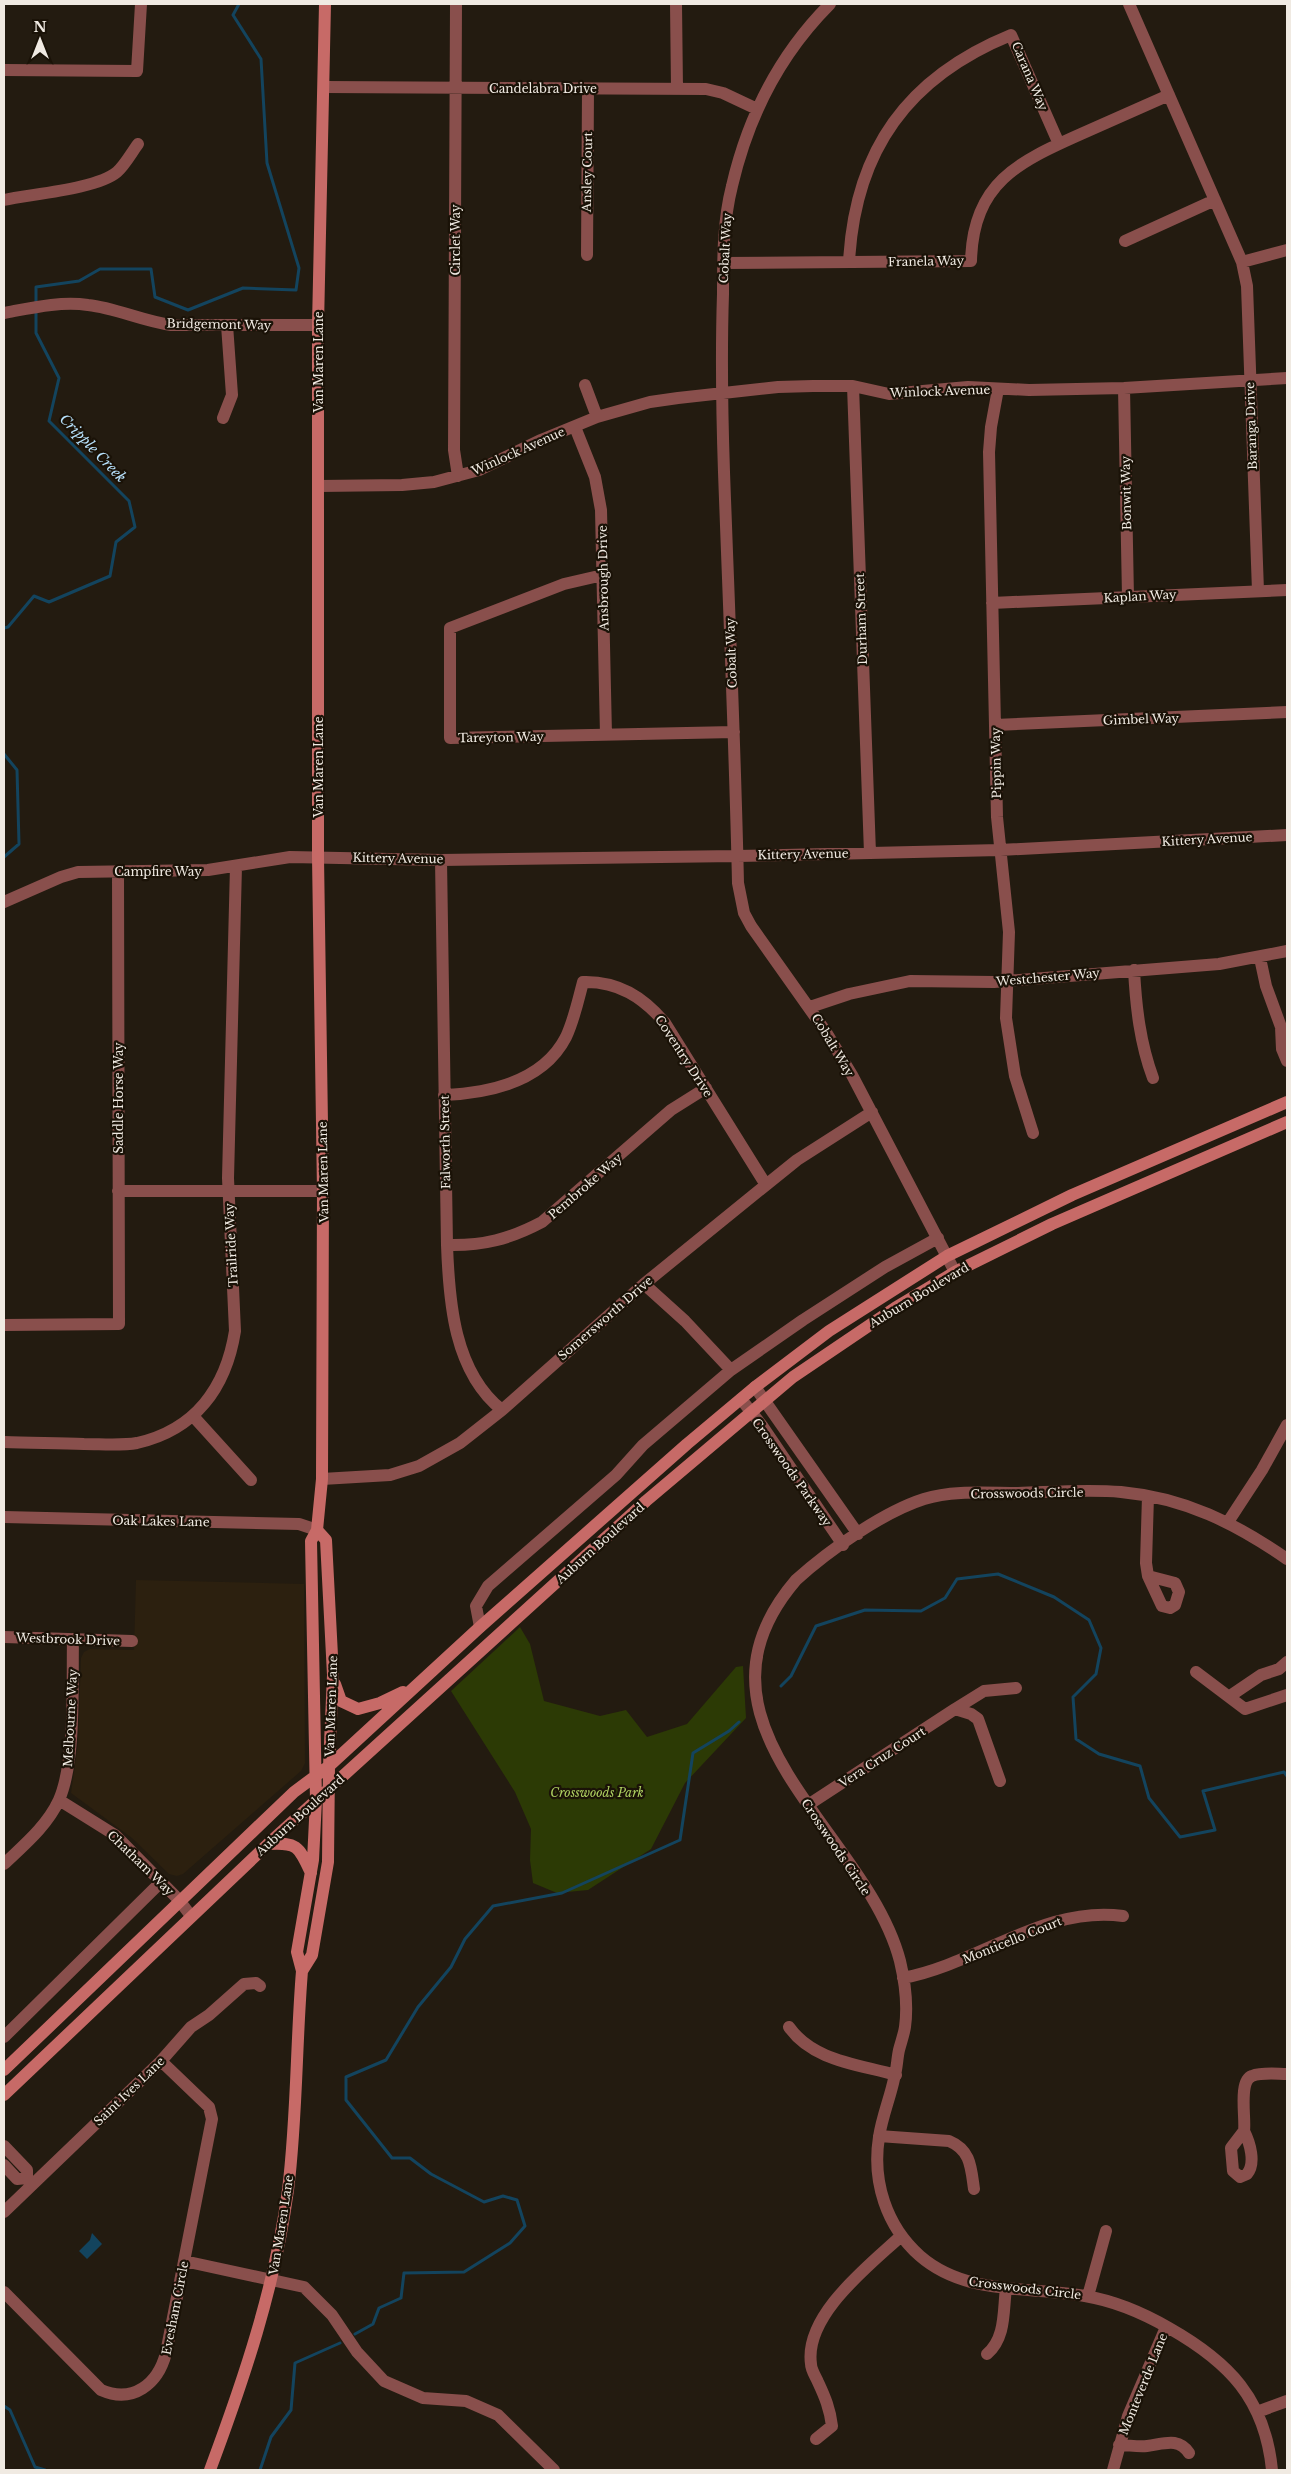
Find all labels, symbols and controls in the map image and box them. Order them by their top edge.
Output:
north arrow [15,15,65,65]
text: N [33,18,47,36]
street label: Carana Way [1009,39,1051,113]
street label: Candelabra Drive [489,81,597,96]
street label: Ansley Court [579,131,595,213]
street label: Circlet Way [448,204,463,276]
street label: Cobalt Way [716,212,734,284]
street label: Franela Way [888,253,964,269]
street label: Van Maren Lane [311,311,326,414]
street label: Bridgemont Way [167,316,272,332]
street label: Winlock Avenue [889,382,991,400]
street label: Baranga Drive [1242,382,1260,470]
water label: Cripple Creek [56,410,130,486]
street label: Winlock Avenue [468,424,567,479]
street label: Bonwit Way [1118,456,1134,530]
street label: Ansbrough Drive [595,525,611,632]
street label: Durham Street [852,572,870,665]
street label: Kaplan Way [1103,587,1177,605]
street label: Cobalt Way [722,617,740,688]
street label: Gimbel Way [1103,710,1180,728]
street label: Van Maren Lane [311,716,326,819]
street label: Pippin Way [988,727,1004,799]
street label: Tareyton Way [458,729,544,745]
street label: Kittery Avenue [1161,829,1253,849]
street label: Kittery Avenue [757,846,849,862]
street label: Kittery Avenue [352,850,444,866]
street label: Campfire Way [114,864,202,879]
street label: Westchester Way [995,965,1101,989]
street label: Cobalt Way [808,1011,858,1079]
street label: Coventry Drive [652,1012,716,1100]
street label: Saddle Horse Way [111,1042,126,1154]
street label: Falworth Street [437,1094,453,1189]
street label: Van Maren Lane [315,1121,331,1224]
street label: Pembroke Way [545,1150,625,1222]
street label: Trailride Way [221,1202,241,1287]
street label: Auburn Boulevard [866,1259,972,1331]
street label: Somersworth Drive [555,1273,656,1363]
street label: Crosswoods Parkway [749,1415,835,1529]
street label: Crosswoods Circle [970,1485,1084,1501]
street label: Auburn Boulevard [552,1499,647,1587]
street label: Oak Lakes Lane [112,1513,210,1529]
street label: Westbrook Drive [15,1630,120,1648]
street label: Van Maren Lane [322,1655,340,1758]
street label: Melbourne Way [60,1668,80,1767]
street label: Vera Cruz Court [835,1723,929,1791]
street label: Auburn Boulevard [252,1771,347,1859]
park label: Crosswoods Park [550,1785,644,1800]
street label: Crosswoods Circle [798,1796,874,1898]
street label: Chatham Way [105,1827,178,1899]
street label: Monticello Court [960,1913,1064,1967]
street label: Saint Ives Lane [90,2053,168,2129]
street label: Van Maren Lane [266,2174,296,2277]
street label: Evesham Circle [159,2260,192,2356]
street label: Crosswoods Circle [968,2274,1082,2302]
street label: Monteverde Lane [1116,2331,1170,2437]

